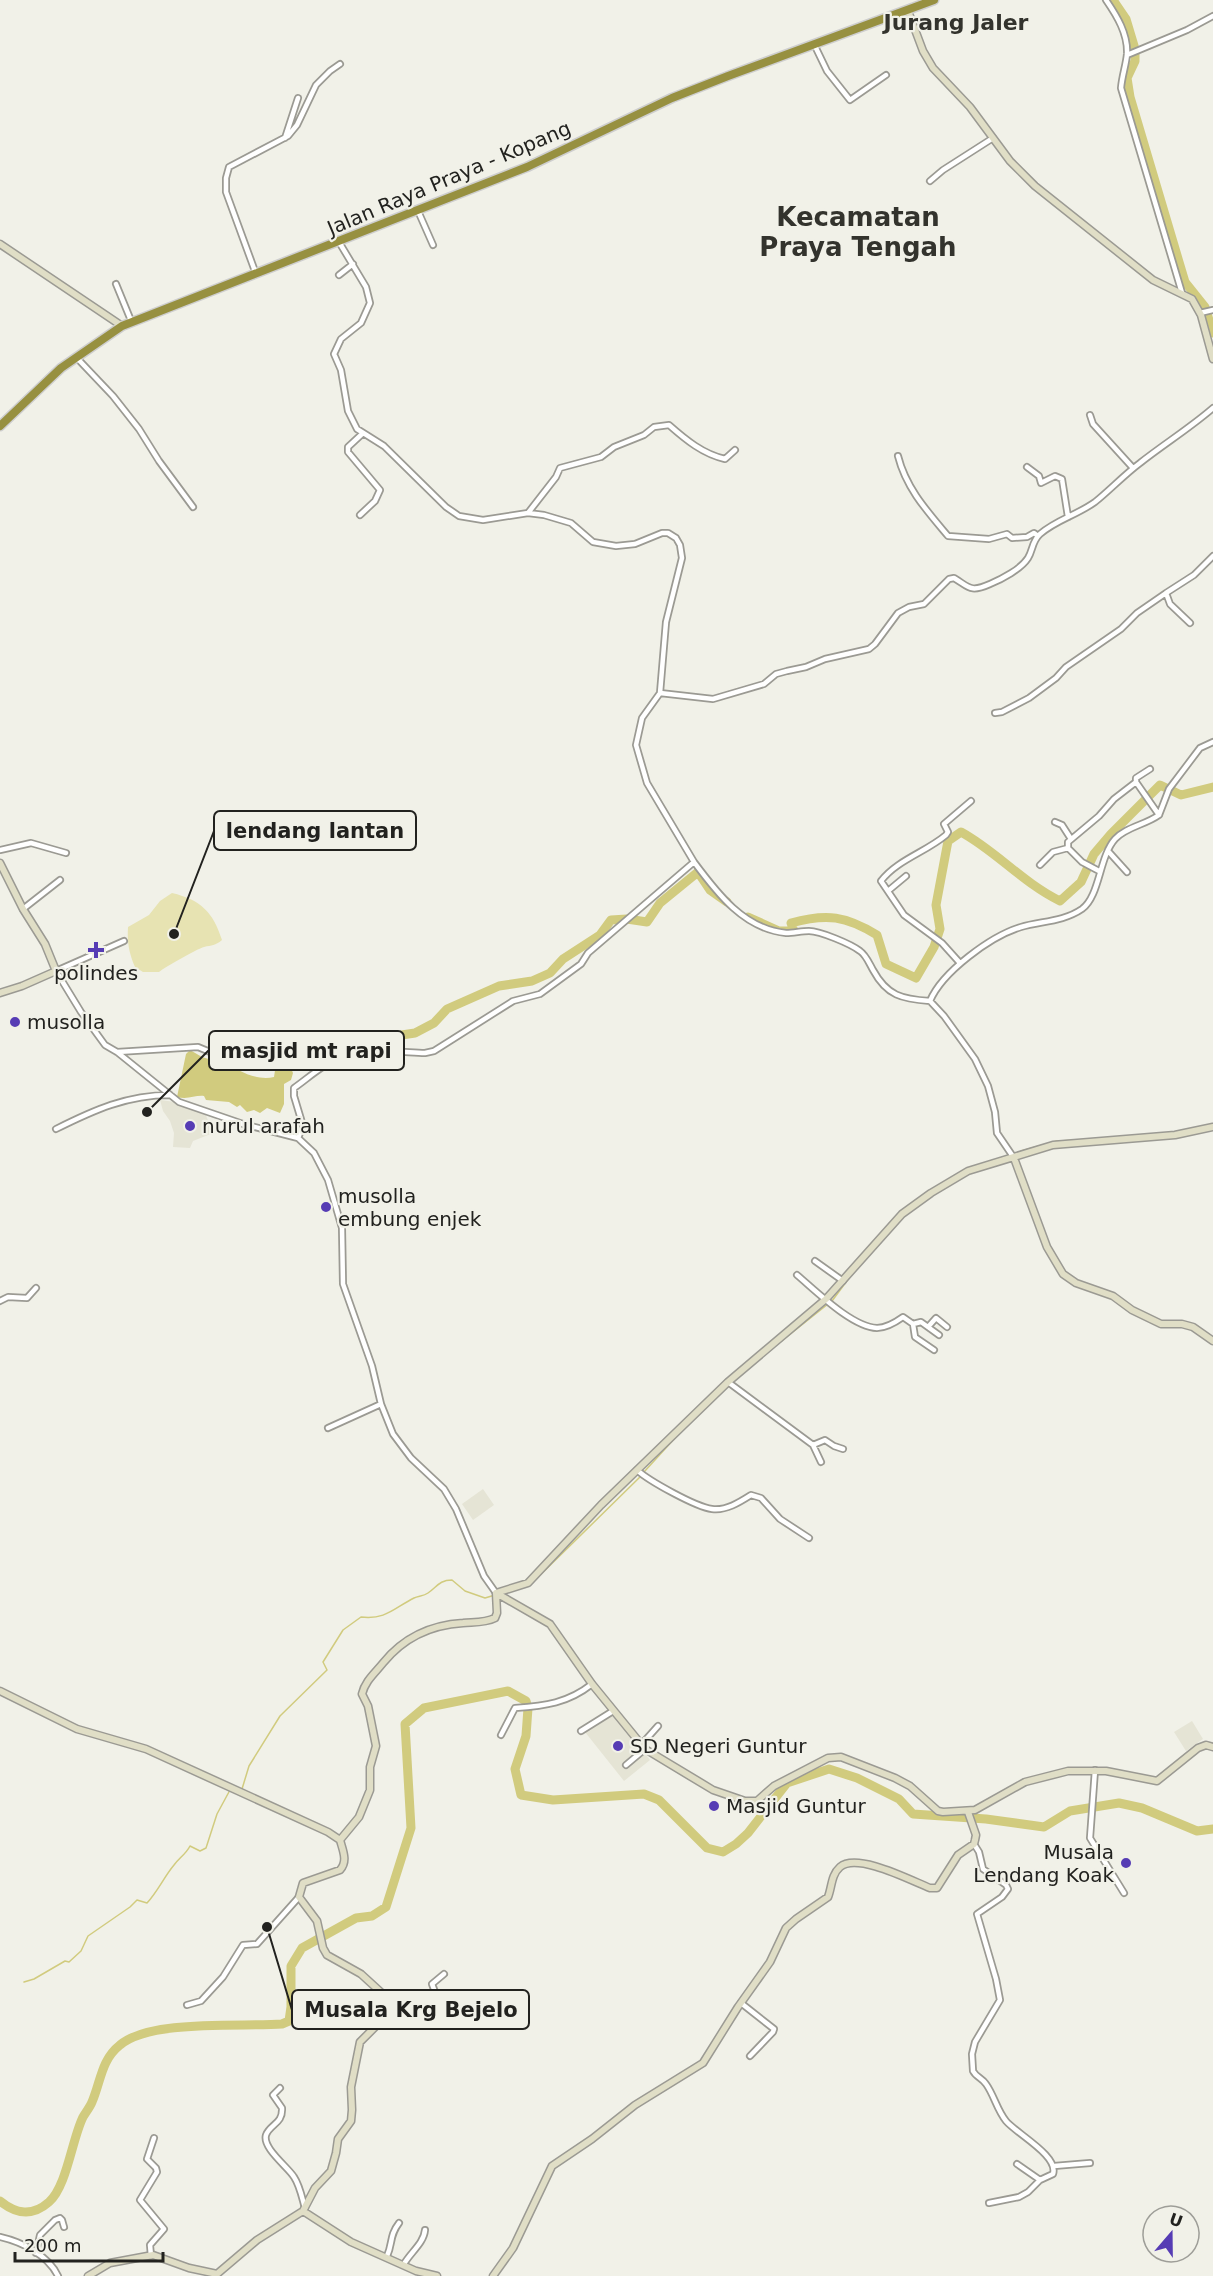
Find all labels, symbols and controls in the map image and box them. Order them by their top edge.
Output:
district label: Jurang Jaler [882,10,1029,35]
street label: Jalan Raya Praya - Kopang [322,116,574,241]
district label: Kecamatan Praya Tengah [759,202,957,262]
callout: lendang lantan [214,811,416,850]
text: lendang lantan [226,819,404,843]
marker: polindes [87,941,105,959]
place label: polindes [54,961,138,985]
place label: musolla [27,1010,105,1034]
marker: musolla [8,1015,22,1029]
callout: masjid mt rapi [209,1031,404,1070]
text: masjid mt rapi [220,1039,392,1063]
place label: nurul arafah [202,1114,325,1138]
marker: nurul arafah [183,1119,197,1133]
place label: musolla embung enjek [338,1184,482,1231]
marker: musolla embung enjek [319,1200,333,1214]
place label: SD Negeri Guntur [630,1734,807,1758]
marker: SD Negeri Guntur [611,1739,625,1753]
place label: Masjid Guntur [726,1794,866,1818]
marker: Masjid Guntur [707,1799,721,1813]
place label: Musala Lendang Koak [973,1840,1114,1887]
marker: Musala Lendang Koak [1119,1856,1133,1870]
callout: Musala Krg Bejelo [292,1990,529,2029]
text: Musala Krg Bejelo [304,1998,518,2022]
north arrow [1141,2204,1201,2264]
text: U [1167,2209,1185,2232]
scale bar [15,2225,164,2263]
text: 200 m [24,2235,82,2256]

